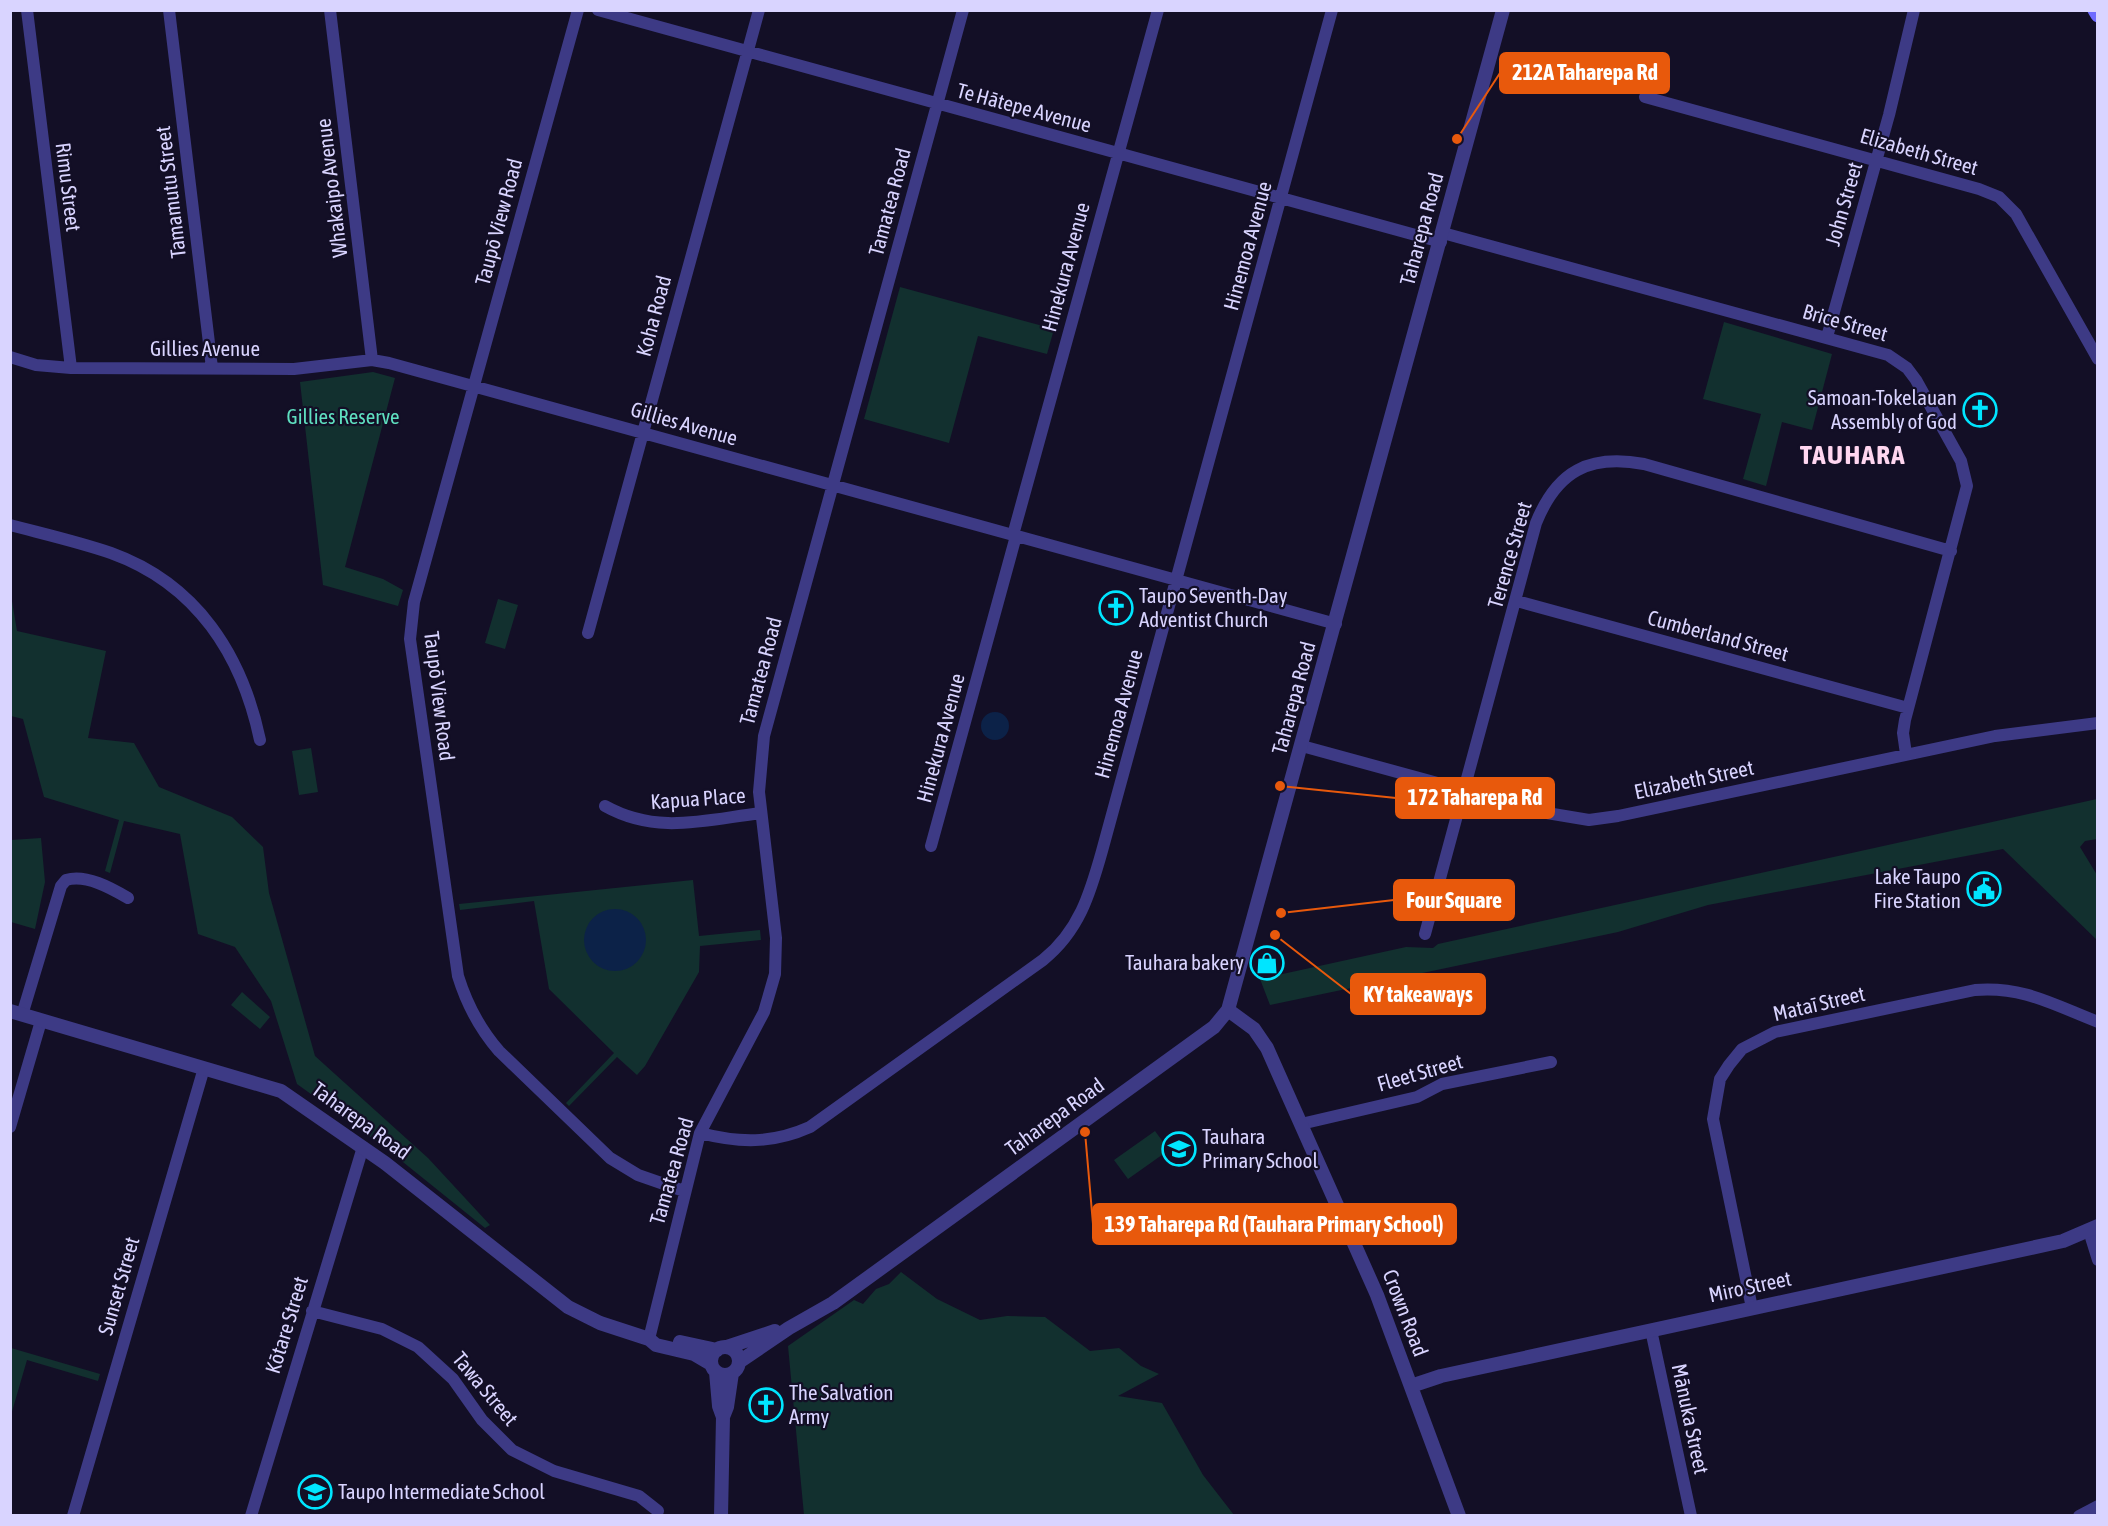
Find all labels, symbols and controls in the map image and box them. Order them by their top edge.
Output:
callout: 212A Taharepa Rd [1500,53,1669,93]
text: 212A Taharepa Rd [1512,59,1658,85]
street label: Te Hātepe Avenue [954,78,1094,137]
street label: Whakaipo Avenue [311,117,351,259]
street label: Elizabeth Street [1858,123,1981,179]
street label: Tamamutu Street [150,125,190,259]
street label: Rimu Street [52,141,86,233]
street label: Tamatea Road [863,145,915,258]
street label: Taupō View Road [470,156,526,288]
street label: John Street [1820,159,1866,248]
street label: Taharepa Road [1394,170,1448,288]
street label: Hinemoa Avenue [1218,179,1276,313]
street label: Hinekura Avenue [1036,200,1094,334]
street label: Koha Road [631,273,675,359]
street label: Brice Street [1800,298,1891,346]
street label: Gillies Avenue [150,336,260,360]
place label: Samoan-Tokelauan Assembly of God [1808,385,1957,433]
church icon: Samoan-Tokelauan Assembly of God [1962,392,1998,428]
street label: Gillies Avenue [628,396,740,450]
park label: Gillies Reserve [287,404,399,428]
district label: TAUHARA [1800,439,1906,470]
street label: Terence Street [1482,499,1536,611]
place label: Taupo Seventh-Day Adventist Church [1139,583,1288,631]
church icon: Taupo Seventh-Day Adventist Church [1098,590,1134,626]
street label: Cumberland Street [1645,605,1791,665]
street label: Tamatea Road [734,614,786,727]
street label: Taupō View Road [420,630,460,762]
street label: Taharepa Road [1266,639,1320,757]
street label: Hinemoa Avenue [1089,647,1147,781]
street label: Hinekura Avenue [911,671,969,805]
street label: Elizabeth Street [1632,755,1756,803]
callout: 172 Taharepa Rd [1396,778,1554,818]
street label: Kapua Place [650,783,746,813]
text: 172 Taharepa Rd [1408,784,1542,810]
place label: Lake Taupo Fire Station [1874,864,1961,912]
public building icon: Lake Taupo Fire Station [1966,871,2002,907]
callout: Four Square [1394,880,1514,920]
text: Four Square [1406,887,1502,913]
shop icon: Tauhara bakery [1249,945,1285,981]
place label: Tauhara bakery [1125,950,1244,974]
callout: KY takeaways [1351,974,1485,1014]
text: KY takeaways [1363,981,1473,1007]
street label: Mataī Street [1771,981,1867,1025]
street label: Fleet Street [1374,1048,1465,1096]
street label: Taharepa Road [1000,1072,1108,1160]
street label: Taharepa Road [308,1076,416,1164]
street label: Tamatea Road [644,1114,698,1227]
place label: Tauhara Primary School [1202,1124,1318,1172]
school or university icon: Tauhara Primary School [1161,1131,1197,1167]
callout: 139 Taharepa Rd (Tauhara Primary School) [1093,1204,1456,1244]
text: 139 Taharepa Rd (Tauhara Primary School) [1104,1211,1444,1237]
street label: Sunset Street [93,1234,144,1338]
street label: Crown Road [1378,1266,1433,1359]
street label: Miro Street [1706,1266,1793,1306]
street label: Kōtare Street [260,1273,312,1376]
street label: Tawa Street [448,1347,523,1430]
street label: Mānuka Street [1668,1361,1714,1476]
place label: The Salvation Army [789,1380,893,1428]
church icon: The Salvation Army [748,1387,784,1423]
school or university icon: Taupo Intermediate School [297,1474,333,1510]
place label: Taupo Intermediate School [338,1479,545,1503]

